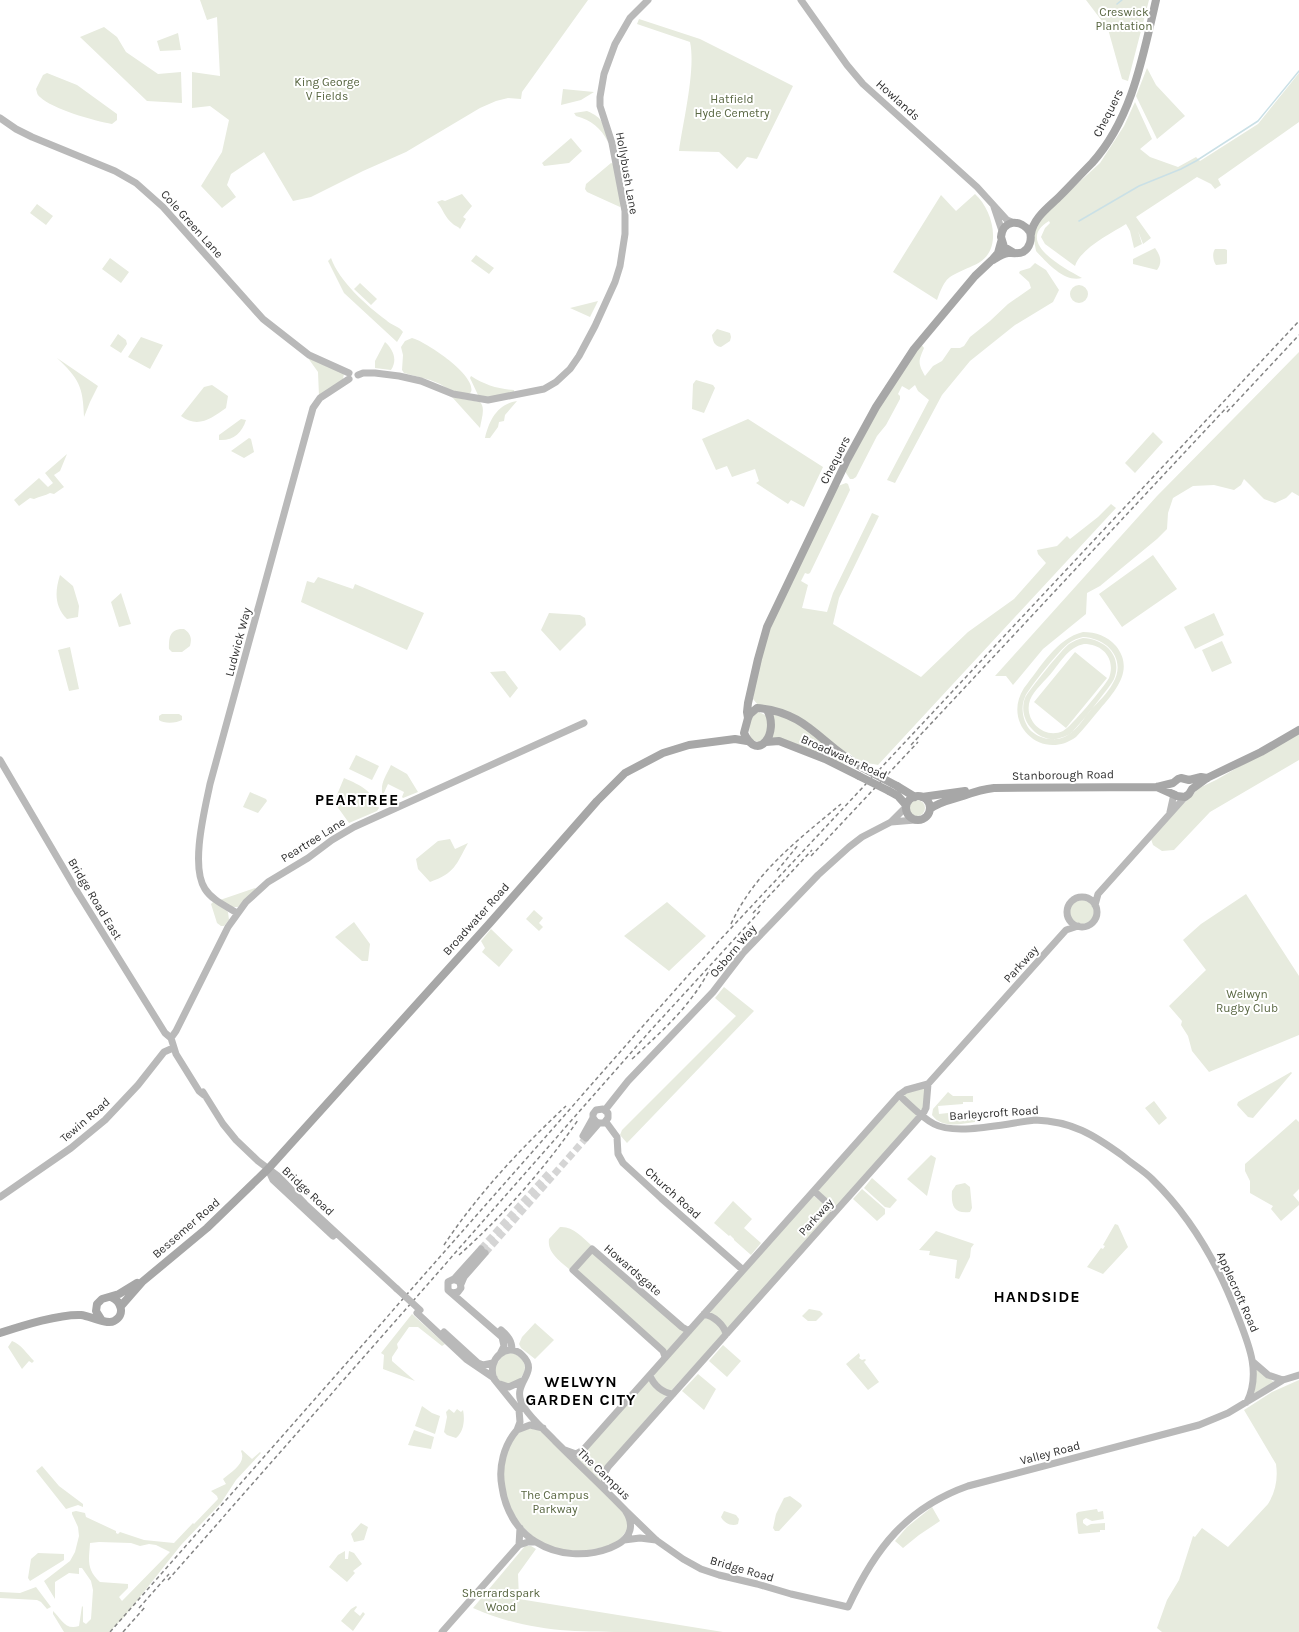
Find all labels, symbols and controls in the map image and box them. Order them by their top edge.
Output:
park label: Creswick Plantation [1096,5,1152,33]
park label: King George V Fields [294,75,360,103]
street label: Howlands [873,77,923,123]
street label: Chequers [1090,87,1126,139]
park label: Hatfield Hyde Cemetry [694,92,770,120]
street label: Hollybush Lane [613,131,641,215]
street label: Cole Green Lane [158,187,226,261]
street label: Chequers [817,434,853,486]
street label: Ludwick Way [222,606,254,678]
street label: Broadwater Road [799,732,889,782]
street label: Stanborough Road [1012,767,1114,783]
district label: PEARTREE [315,790,399,809]
street label: Peartree Lane [278,815,348,865]
street label: Bridge Road East [65,856,125,943]
street label: Broadwater Road [440,880,512,958]
street label: Osborn Way [707,921,759,980]
street label: Parkway [1001,942,1042,985]
park label: Welwyn Rugby Club [1216,987,1278,1015]
street label: Tewin Road [57,1095,113,1145]
street label: Barleycroft Road [949,1103,1039,1123]
street label: Bridge Road [279,1163,337,1219]
street label: Church Road [642,1164,704,1222]
street label: Bessemer Road [149,1195,223,1261]
street label: Parkway [796,1195,837,1238]
street label: Howardsgate [601,1241,665,1299]
street label: Applecroft Road [1214,1250,1262,1334]
district label: HANDSIDE [993,1287,1081,1306]
district label: WELWYN GARDEN CITY [526,1372,636,1409]
street label: Valley Road [1018,1438,1082,1468]
street label: The Campus [575,1445,633,1503]
park label: The Campus Parkway [521,1488,589,1516]
street label: Bridge Road [708,1553,776,1585]
park label: Sherrardspark Wood [462,1586,540,1614]

